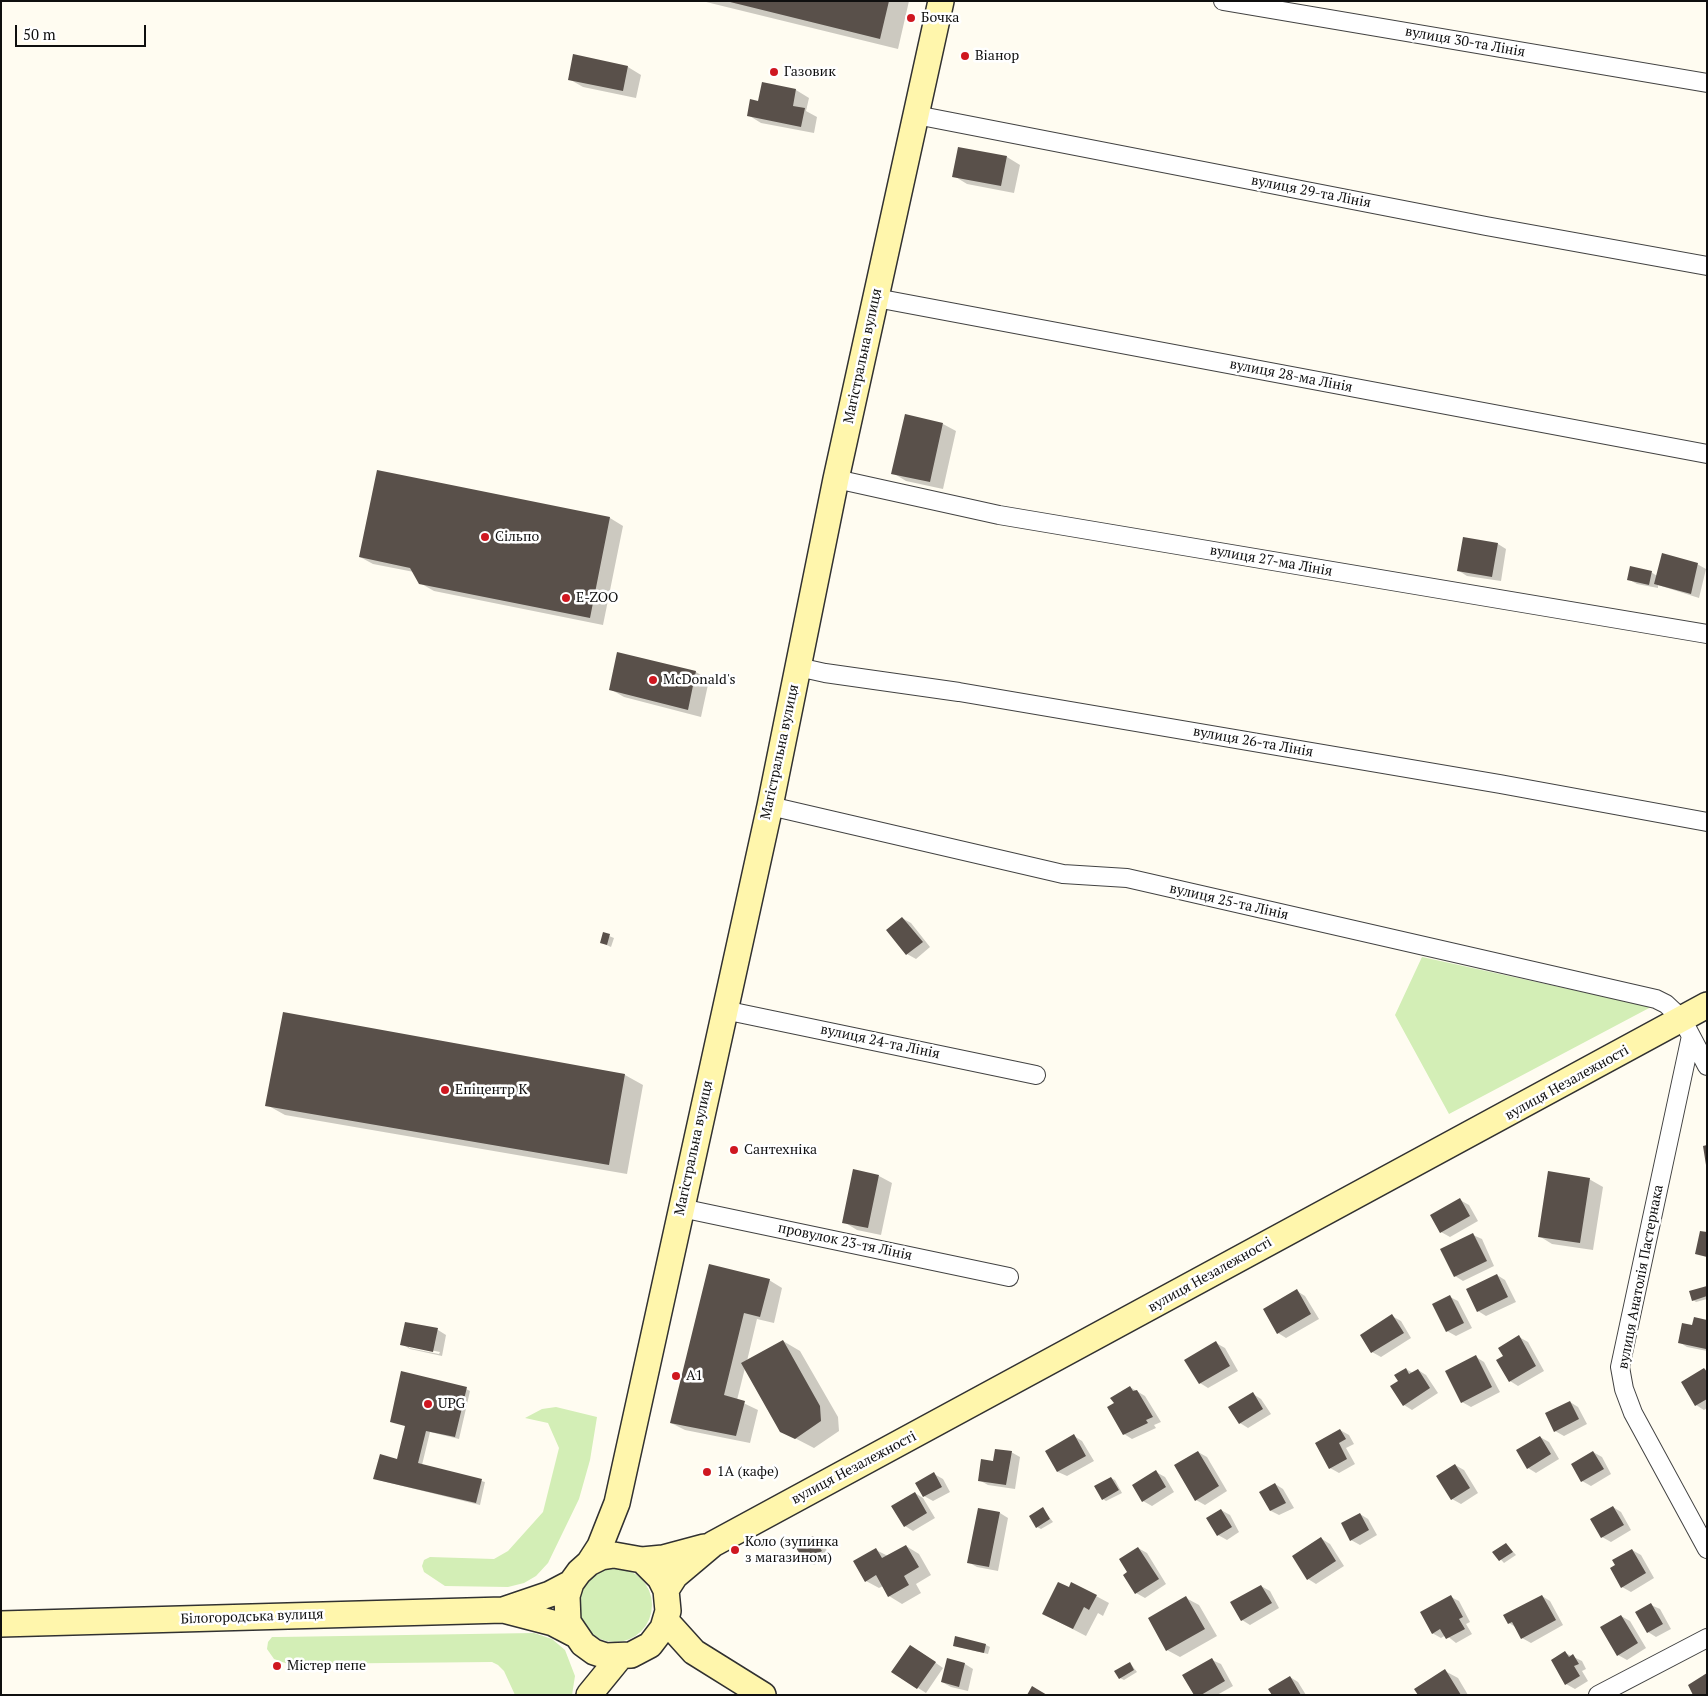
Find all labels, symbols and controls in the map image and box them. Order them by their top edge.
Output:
place label: Бочка [921,10,959,26]
marker: Бочка [905,12,917,24]
scale bar [18,15,149,47]
street label: вулиця 30-та Лінія [1404,23,1526,61]
text: 50 m [23,24,56,44]
place label: Віанор [975,48,1019,64]
marker: Віанор [959,50,971,62]
place label: Газовик [784,64,836,80]
marker: Газовик [768,66,780,78]
street label: вулиця 29-та Лінія [1250,172,1372,212]
street label: Магістральна вулиця [840,287,886,425]
street label: вулиця 28-ма Лінія [1228,356,1354,396]
place label: Сільпо [495,529,539,545]
marker: Сільпо [479,531,491,543]
street label: вулиця 27-ма Лінія [1208,542,1334,580]
place label: E-ZOO [576,590,618,606]
marker: E-ZOO [560,592,572,604]
place label: McDonald's [663,672,735,688]
marker: McDonald's [647,674,659,686]
street label: Магістральна вулиця [757,683,803,821]
street label: вулиця 26-та Лінія [1192,723,1314,761]
street label: вулиця 25-та Лінія [1168,880,1290,924]
street label: вулиця 24-та Лінія [819,1021,941,1063]
street label: вулиця Незалежності [1502,1042,1632,1124]
street label: Магістральна вулиця [671,1079,717,1217]
place label: Епіцентр К [455,1082,527,1098]
marker: Епіцентр К [439,1084,451,1096]
place label: Сантехніка [744,1142,817,1158]
marker: Сантехніка [728,1144,740,1156]
street label: вулиця Анатолія Пастернака [1615,1183,1667,1371]
street label: провулок 23-тя Лінія [776,1220,914,1264]
street label: вулиця Незалежності [1145,1234,1275,1316]
place label: А1 [686,1368,703,1384]
marker: А1 [670,1370,682,1382]
place label: UPG [438,1396,465,1412]
marker: UPG [422,1398,434,1410]
street label: вулиця Незалежності [789,1428,919,1508]
place label: 1А (кафе) [717,1464,779,1480]
marker: 1А (кафе) [701,1466,713,1478]
place label: Коло (зупинка з магазином) [745,1534,839,1566]
marker: Коло (зупинка з магазином) [729,1544,741,1556]
street label: Білогородська вулиця [180,1606,324,1628]
place label: Містер пепе [287,1658,366,1674]
marker: Містер пепе [271,1660,283,1672]

